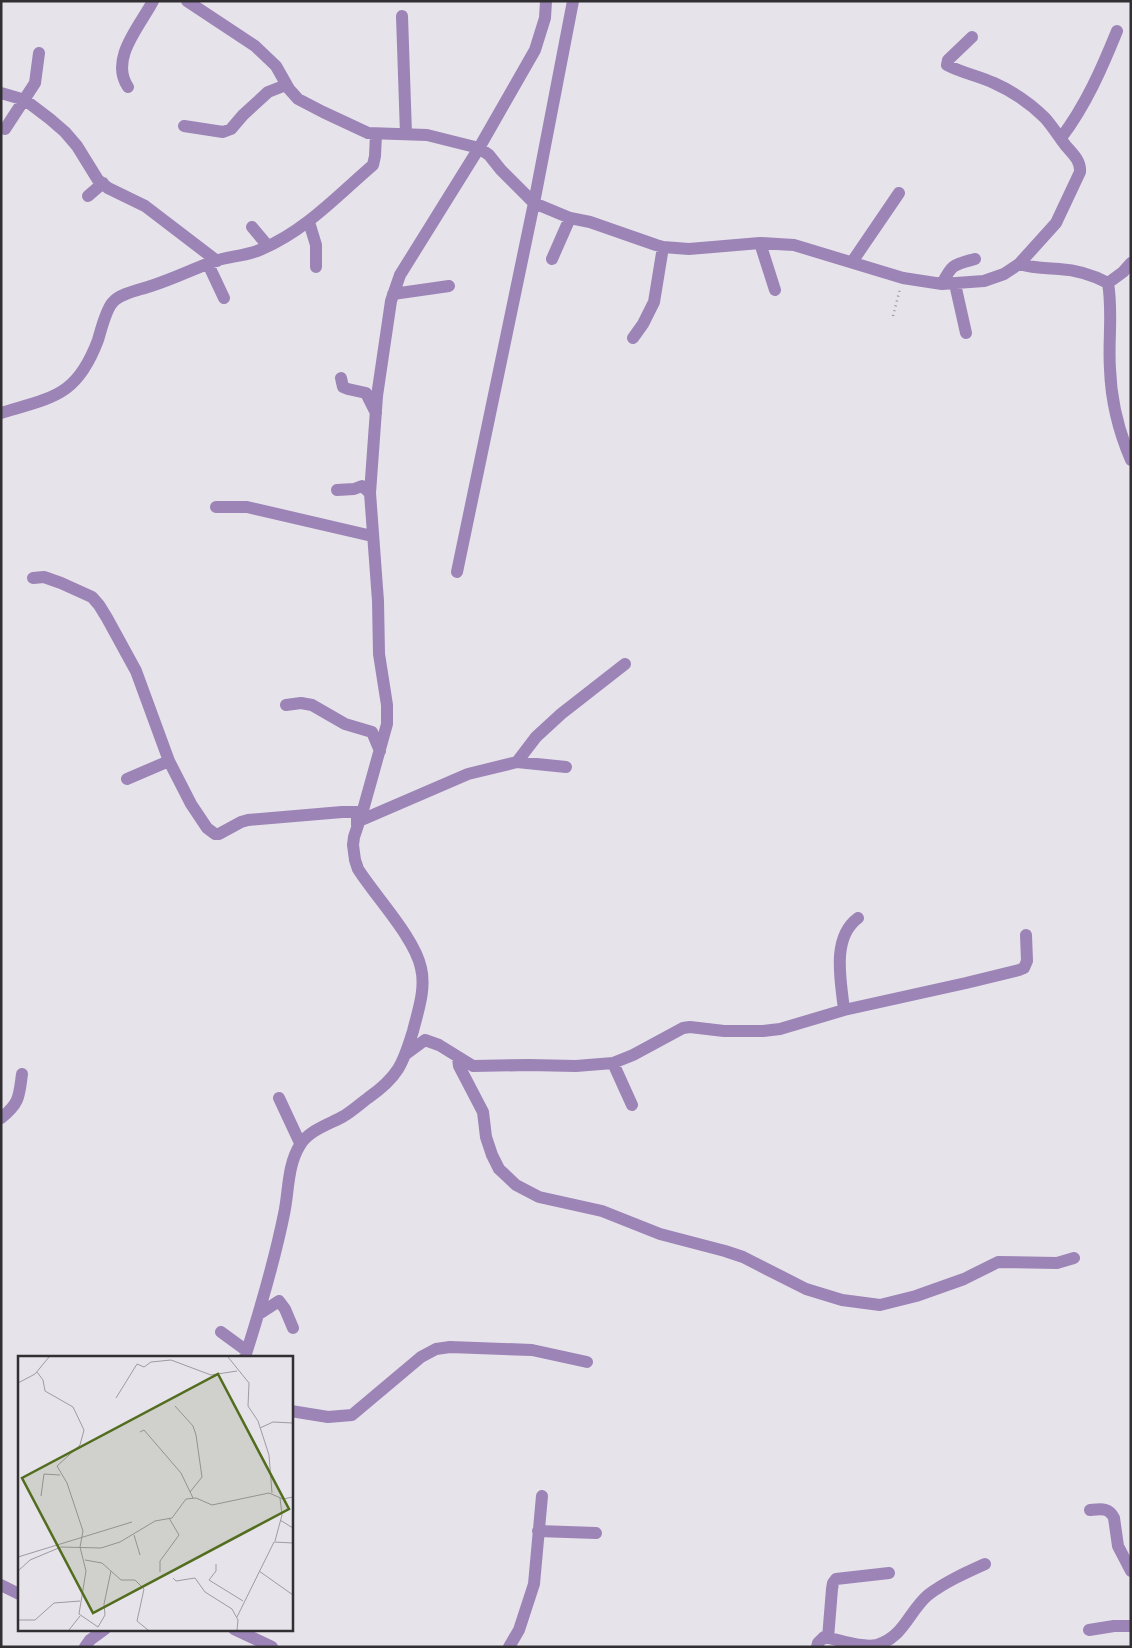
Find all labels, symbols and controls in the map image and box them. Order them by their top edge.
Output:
inset map [18,1356,292,1630]

